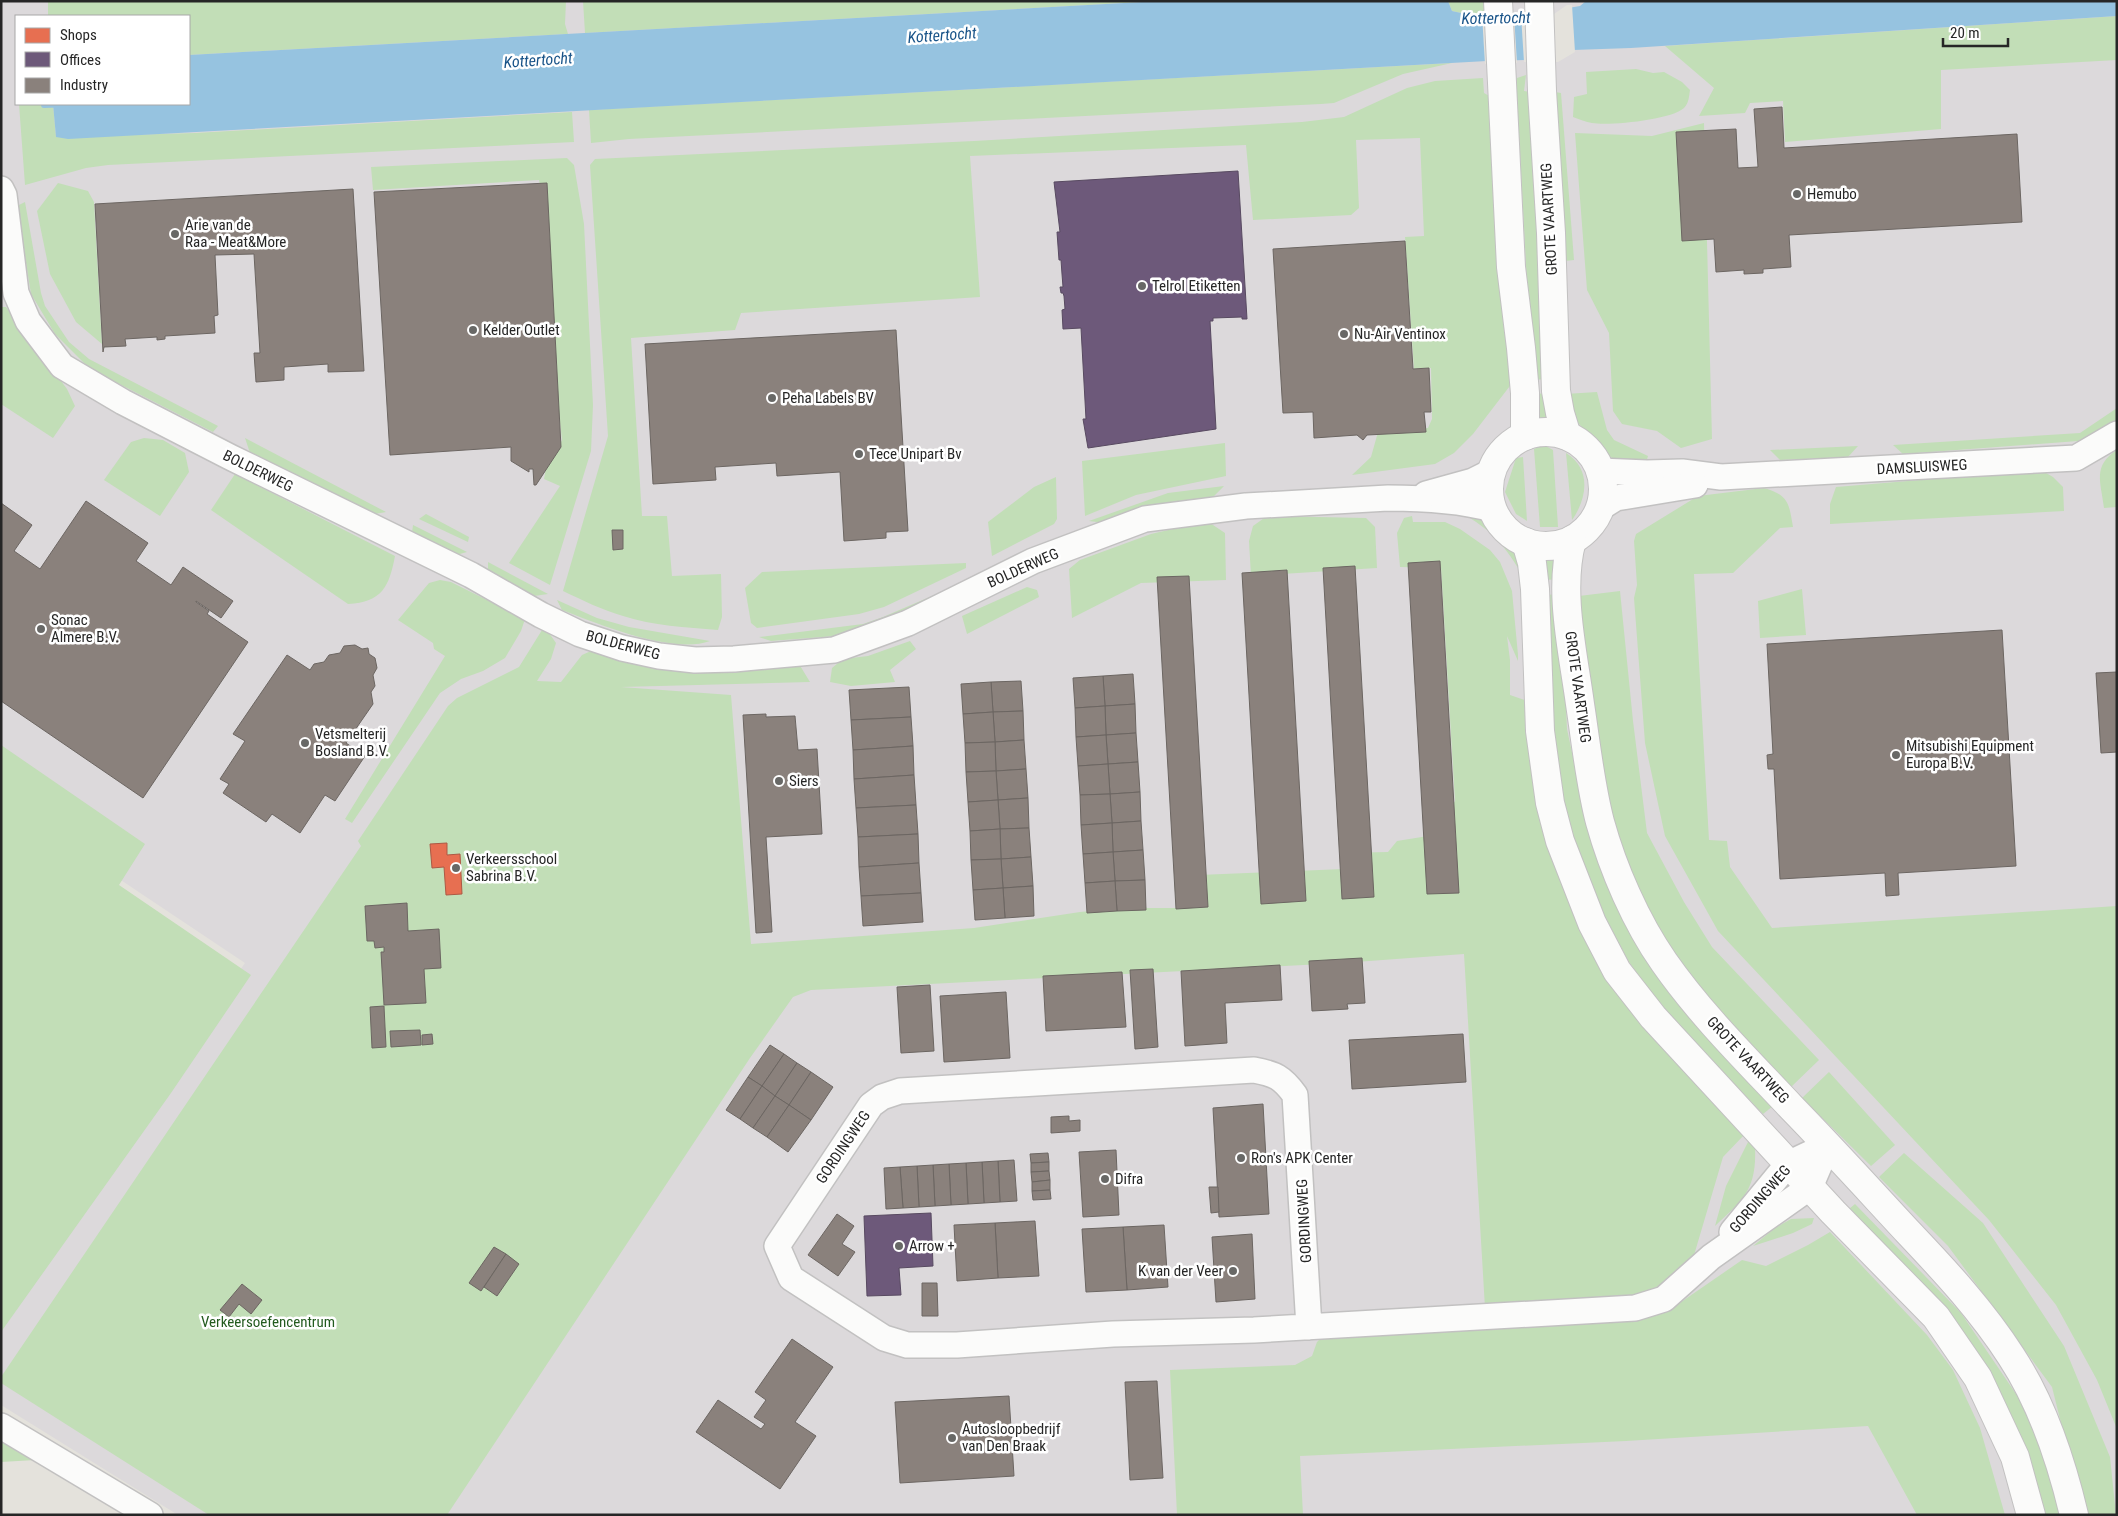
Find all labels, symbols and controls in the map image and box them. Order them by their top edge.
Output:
water label: Kottertocht [1461,8,1531,28]
legend [15,15,190,105]
scale bar [1943,15,2008,47]
water label: Kottertocht [907,23,978,47]
text: 20 m [1950,24,1980,42]
text: Shops [60,26,97,44]
water label: Kottertocht [503,48,574,72]
text: Offices [60,51,101,69]
text: Industry [60,76,108,94]
street label: GROTE VAARTWEG [1537,162,1561,276]
place label: Hemubo [1807,185,1857,203]
marker: Hemubo [1791,188,1803,200]
place label: Arie van de Raa - Meat&More [185,216,286,251]
marker: Arie van de Raa - Meat&More [169,228,181,240]
place label: Telrol Etiketten [1152,277,1241,295]
marker: Telrol Etiketten [1136,280,1148,292]
place label: Kelder Outlet [483,321,560,339]
marker: Kelder Outlet [467,324,479,336]
place label: Nu-Air Ventinox [1354,325,1446,343]
marker: Nu-Air Ventinox [1338,328,1350,340]
place label: Peha Labels BV [782,389,875,407]
marker: Peha Labels BV [766,392,778,404]
place label: Tece Unipart Bv [869,445,962,463]
street label: BOLDERWEG [220,446,296,496]
marker: Tece Unipart Bv [853,448,865,460]
street label: DAMSLUISWEG [1876,456,1968,478]
street label: BOLDERWEG [985,544,1061,592]
place label: Sonac Almere B.V. [51,611,119,646]
marker: Sonac Almere B.V. [35,623,47,635]
street label: BOLDERWEG [584,626,662,664]
street label: GROTE VAARTWEG [1561,630,1595,744]
place label: Vetsmelterij Bosland B.V. [315,725,389,760]
marker: Vetsmelterij Bosland B.V. [299,737,311,749]
place label: Mitsubishi Equipment Europa B.V. [1906,737,2034,772]
marker: Mitsubishi Equipment Europa B.V. [1890,749,1902,761]
place label: Siers [789,772,819,790]
marker: Siers [773,775,785,787]
place label: Verkeersschool Sabrina B.V. [466,850,557,885]
marker: Verkeersschool Sabrina B.V. [450,862,462,874]
street label: GROTE VAARTWEG [1703,1013,1793,1107]
street label: GORDINGWEG [812,1107,874,1187]
place label: Ron's APK Center [1251,1149,1353,1167]
marker: Ron's APK Center [1235,1152,1247,1164]
street label: GORDINGWEG [1726,1161,1794,1237]
place label: Difra [1115,1170,1143,1188]
marker: Difra [1099,1173,1111,1185]
street label: GORDINGWEG [1293,1179,1315,1263]
place label: Arrow + [909,1237,955,1255]
marker: Arrow + [893,1240,905,1252]
place label: K van der Veer [1138,1262,1223,1280]
marker: K van der Veer [1227,1265,1239,1277]
park label: Verkeersoefencentrum [201,1313,335,1331]
place label: Autosloopbedrijf van Den Braak [962,1420,1061,1455]
marker: Autosloopbedrijf van Den Braak [946,1432,958,1444]

